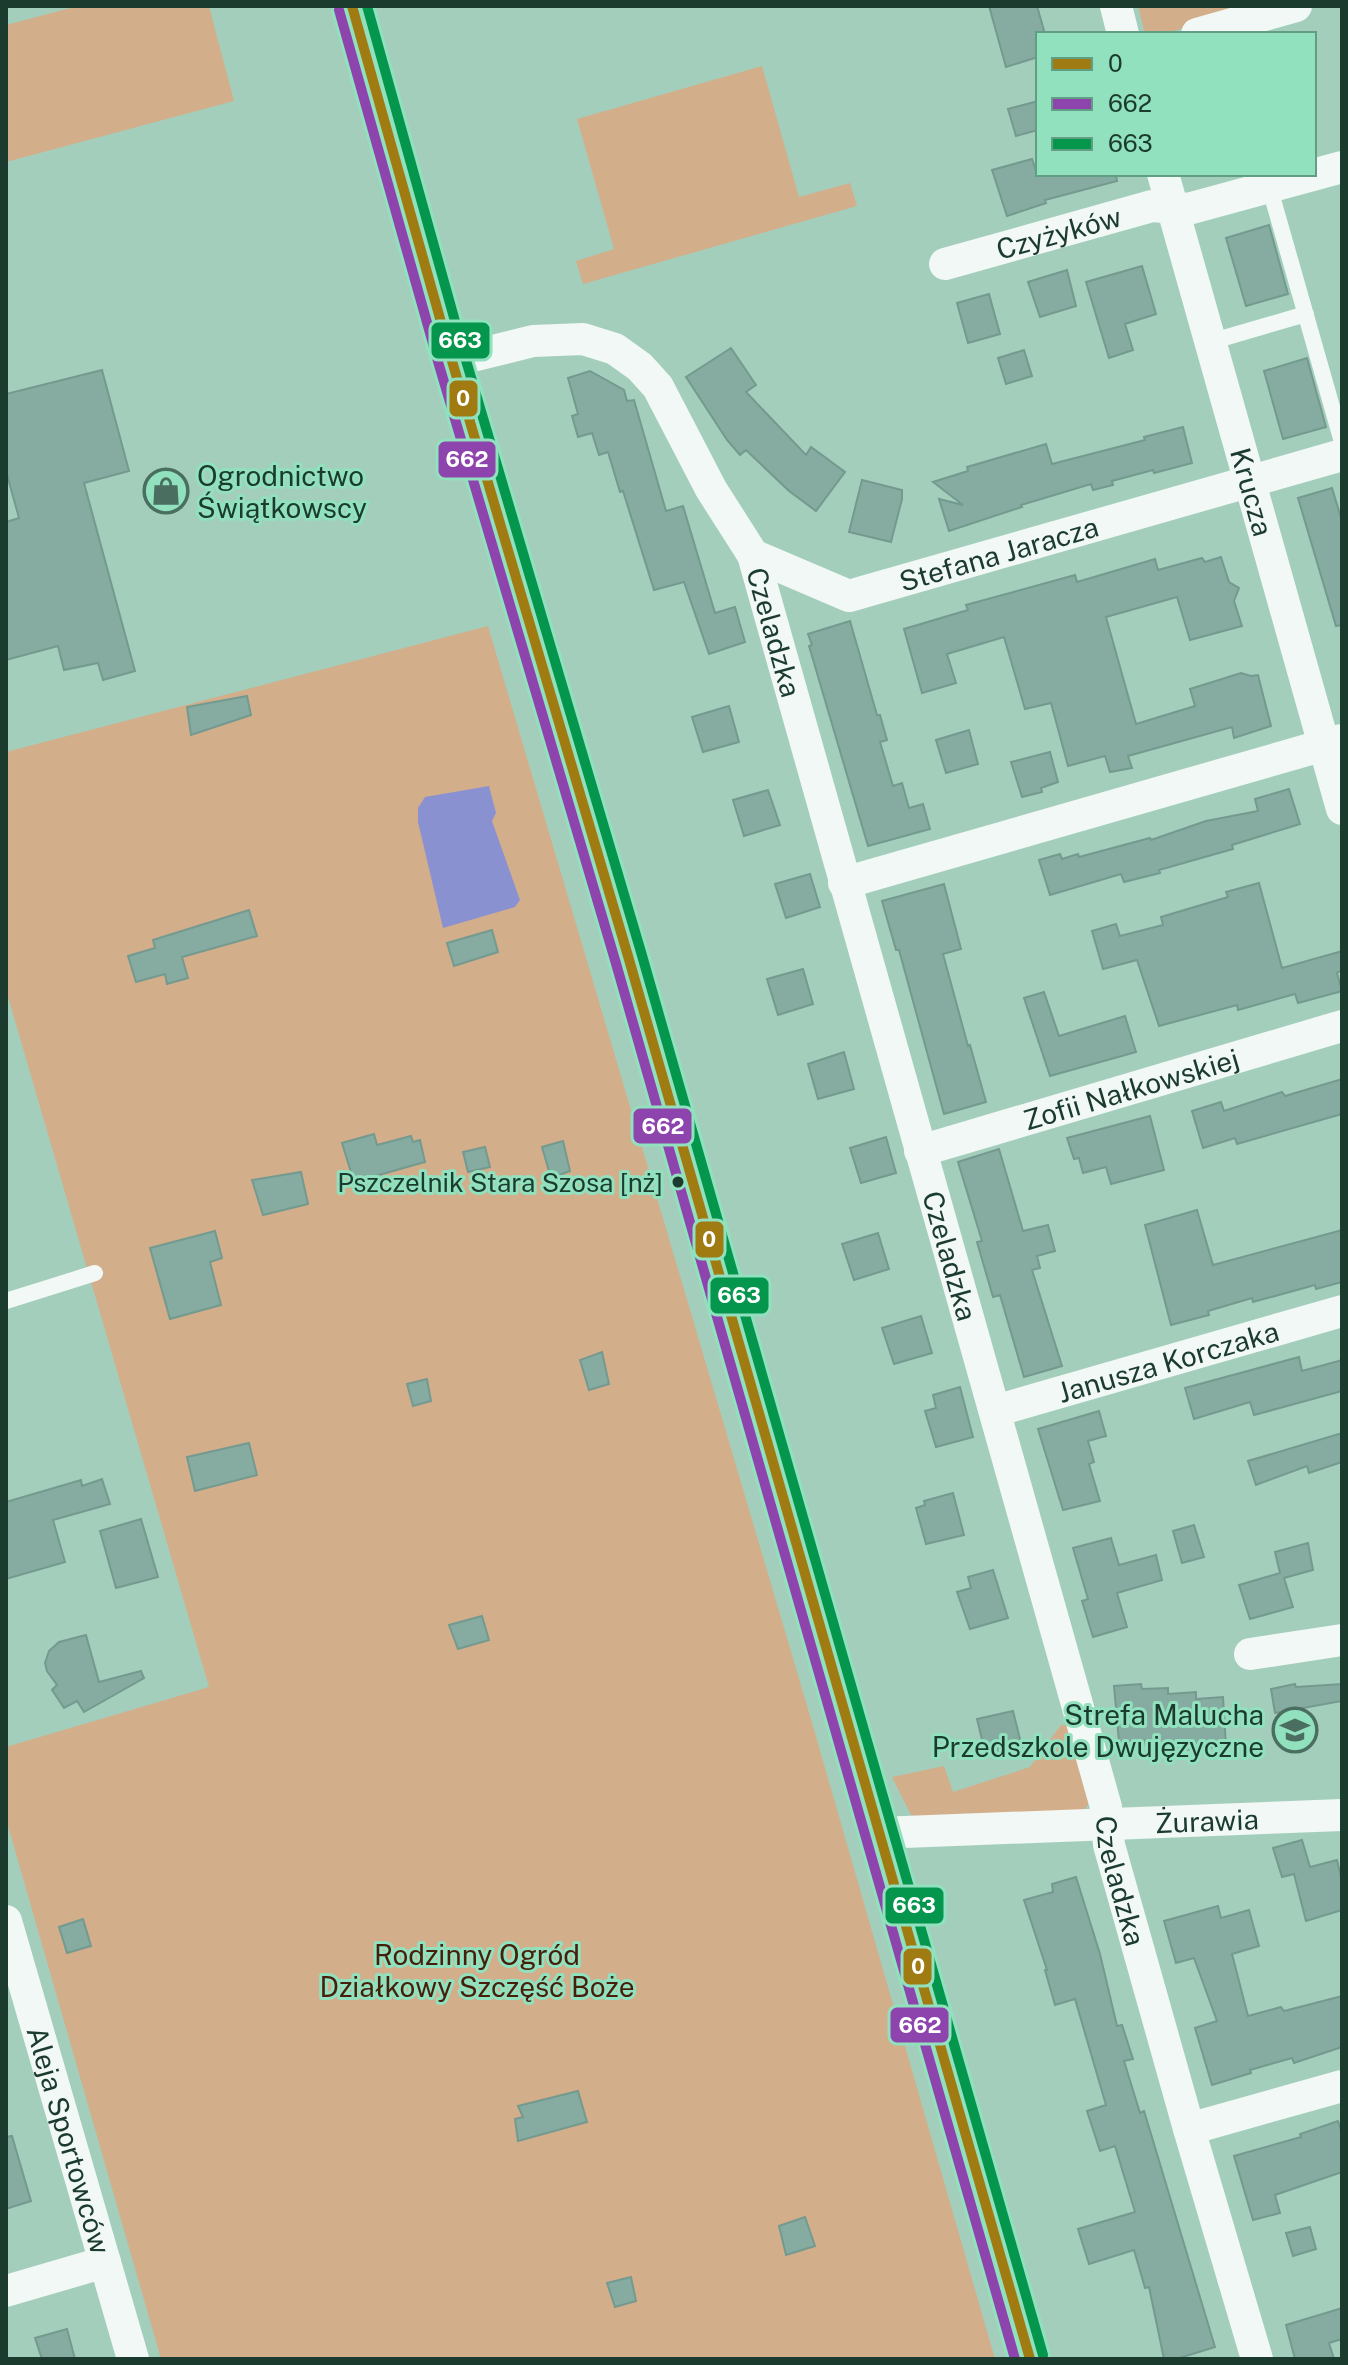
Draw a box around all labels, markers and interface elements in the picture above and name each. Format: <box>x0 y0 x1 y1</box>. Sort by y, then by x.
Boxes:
legend <box>1036 32 1316 176</box>
text: 0 <box>1108 49 1123 77</box>
text: 662 <box>1108 89 1152 117</box>
text: 663 <box>1108 129 1153 157</box>
street label: Czyżyków <box>992 199 1125 265</box>
line badge: 663 <box>430 321 491 360</box>
text: 663 <box>438 327 482 353</box>
line badge: 0 <box>448 379 479 418</box>
text: 0 <box>456 385 470 411</box>
line badge: 662 <box>437 440 497 479</box>
street label: Krucza <box>1224 444 1281 540</box>
text: 662 <box>446 446 488 472</box>
place label: Ogrodnictwo Świątkowscy <box>197 459 367 524</box>
shop icon: Ogrodnictwo Świątkowscy <box>142 467 190 515</box>
street label: Stefana Jaracza <box>895 509 1102 597</box>
street label: Czeladzka <box>741 563 809 701</box>
street label: Zofii Nałkowskiej <box>1019 1041 1243 1136</box>
line badge: 662 <box>632 1107 693 1145</box>
text: 662 <box>642 1113 684 1139</box>
place label: Pszczelnik Stara Szosa [nż] <box>337 1167 663 1198</box>
marker: Pszczelnik Stara Szosa [nż] <box>670 1174 686 1190</box>
street label: Czeladzka <box>917 1187 985 1324</box>
line badge: 0 <box>694 1220 725 1259</box>
text: 0 <box>702 1226 716 1252</box>
line badge: 663 <box>709 1276 770 1315</box>
text: 663 <box>717 1282 761 1308</box>
street label: Janusza Korczaka <box>1054 1314 1282 1409</box>
place label: Strefa Malucha Przedszkole Dwujęzyczne <box>932 1698 1264 1763</box>
school or university icon: Strefa Malucha Przedszkole Dwujęzyczne <box>1271 1706 1319 1754</box>
street label: Żurawia <box>1154 1802 1259 1839</box>
street label: Czeladzka <box>1090 1814 1153 1949</box>
line badge: 663 <box>884 1886 945 1925</box>
text: 663 <box>892 1892 936 1918</box>
park label: Rodzinny Ogród Działkowy Szczęść Boże <box>319 1938 635 2003</box>
line badge: 0 <box>902 1947 933 1986</box>
text: 0 <box>911 1953 925 1979</box>
line badge: 662 <box>889 2006 950 2044</box>
text: 662 <box>899 2012 941 2038</box>
street label: Aleja Sportowców <box>21 2022 118 2258</box>

